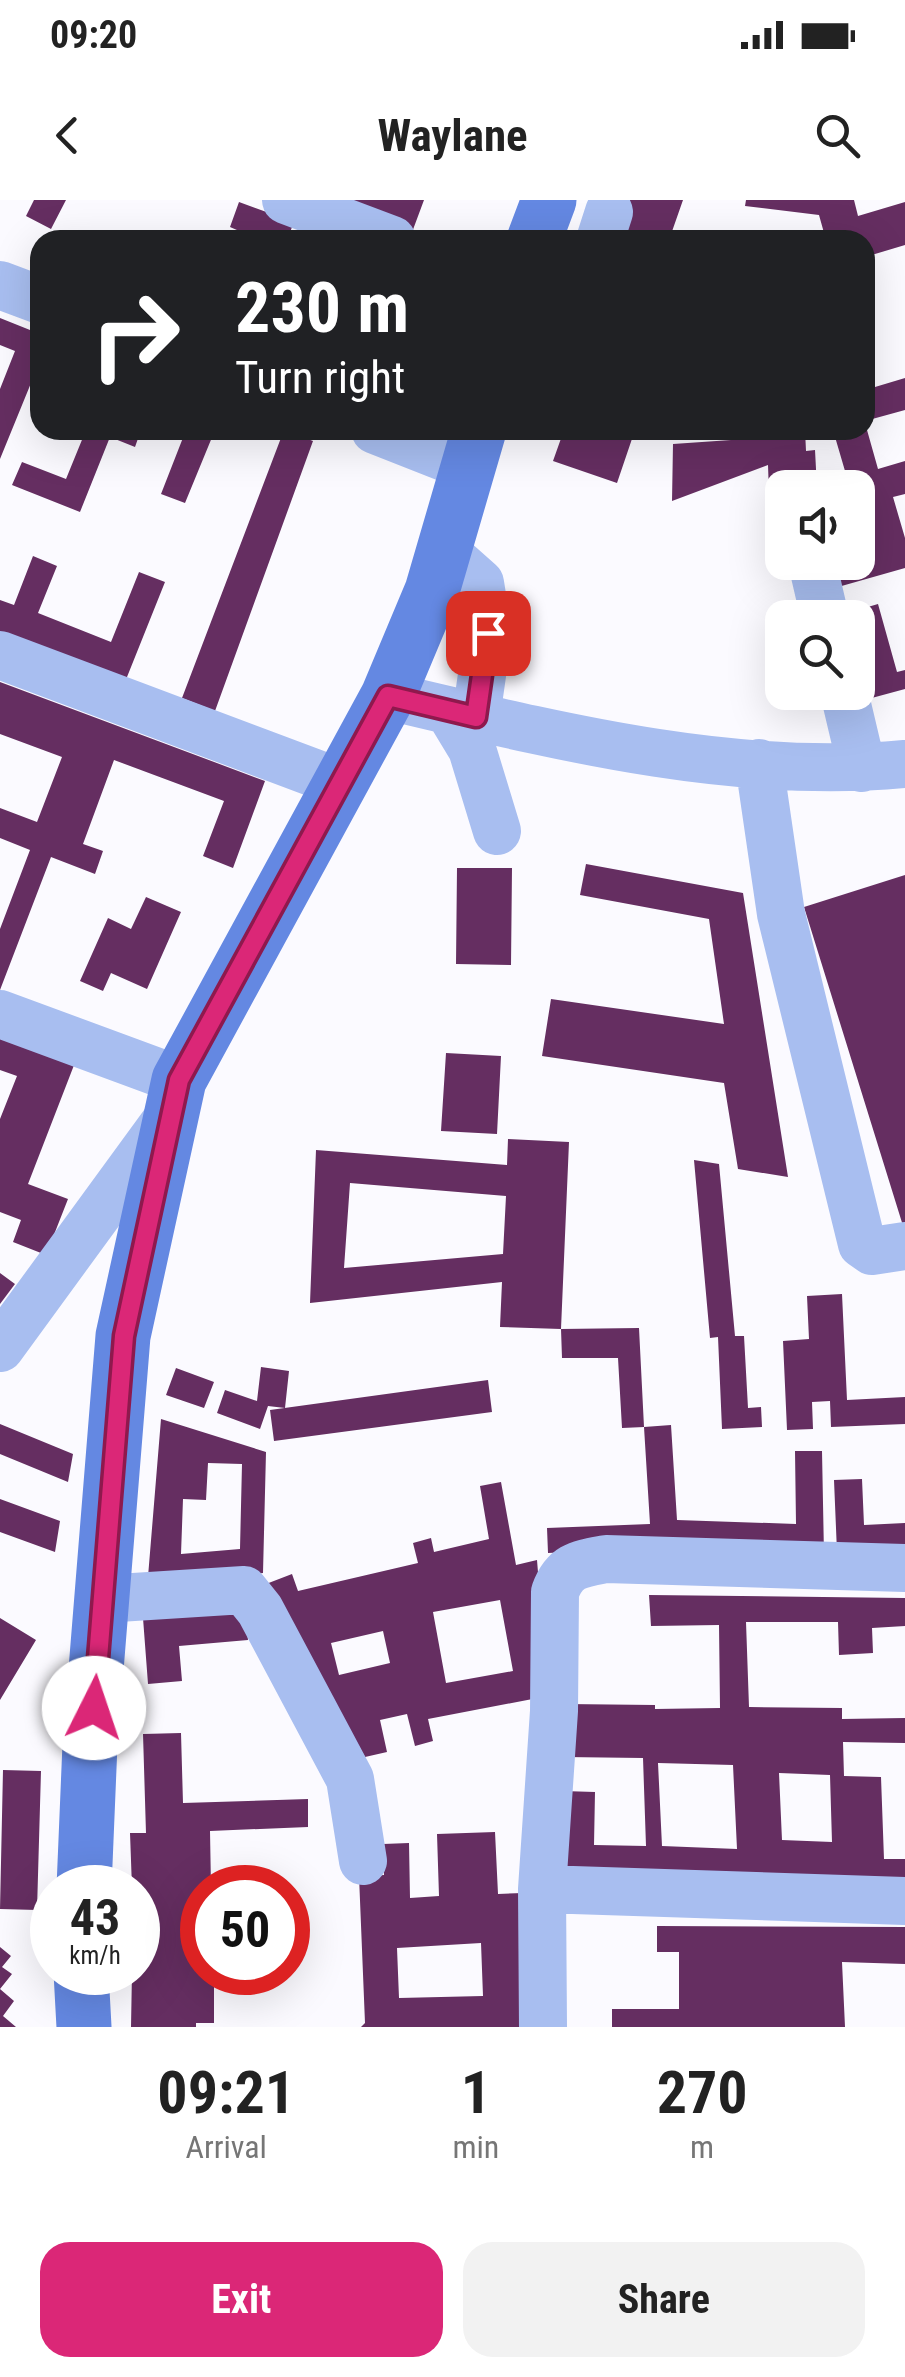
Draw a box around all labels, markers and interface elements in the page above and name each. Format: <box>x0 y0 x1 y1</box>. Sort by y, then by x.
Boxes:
text: 09:20 <box>50 13 137 57</box>
icon: back <box>40 108 95 163</box>
icon: search <box>810 108 865 163</box>
text: Waylane <box>377 109 528 162</box>
text: 230 m <box>235 267 409 349</box>
icon: right <box>70 270 200 400</box>
text: Turn right <box>235 351 405 404</box>
map controls <box>765 470 875 710</box>
button: sound <box>765 470 875 580</box>
pin <box>446 591 531 676</box>
button: search <box>765 600 875 710</box>
icon: arrive <box>461 606 516 661</box>
position arrow <box>42 1656 146 1760</box>
speed limit sign: 50 <box>180 1865 310 1995</box>
text: 43 <box>70 1889 120 1947</box>
text: km/h <box>69 1941 121 1970</box>
text: 09:21 <box>157 2057 295 2128</box>
text: 1 <box>461 2057 491 2128</box>
text: 270 <box>657 2057 748 2128</box>
text: Arrival <box>185 2128 267 2166</box>
text: min <box>452 2128 499 2166</box>
text: m <box>690 2128 714 2166</box>
button: Exit <box>40 2242 443 2357</box>
button: Share <box>463 2242 865 2357</box>

